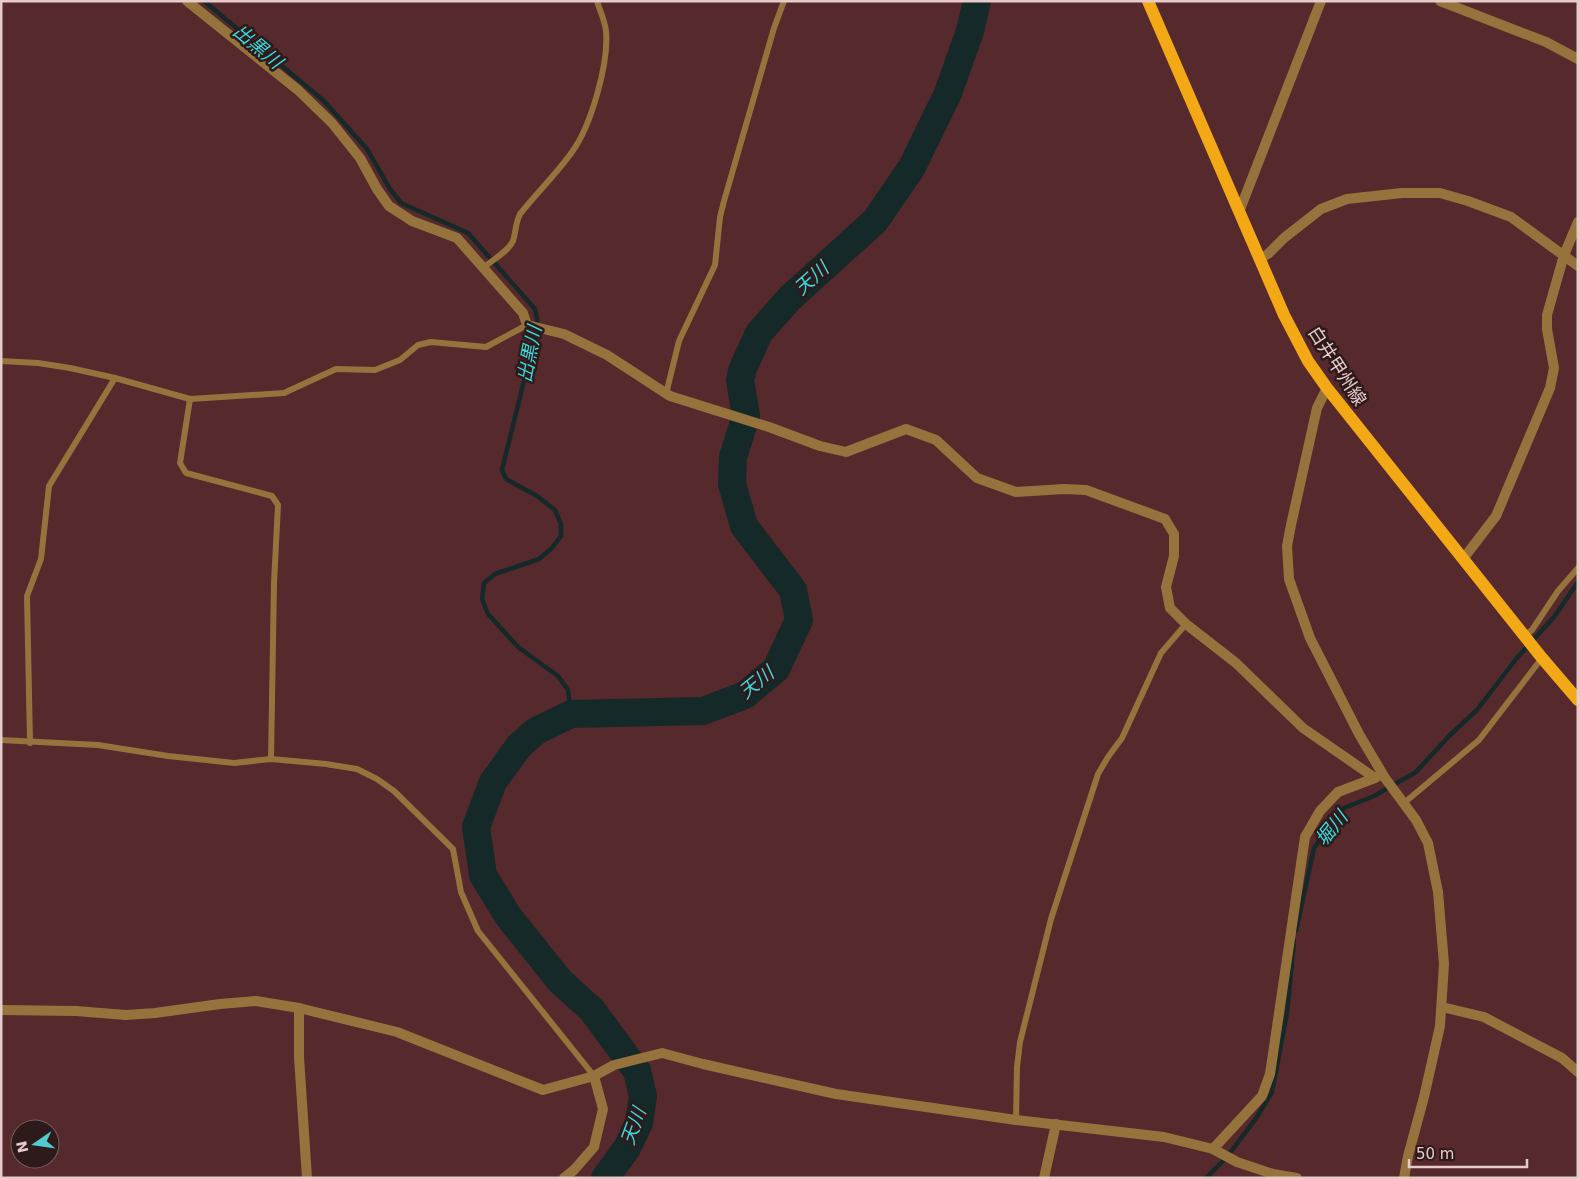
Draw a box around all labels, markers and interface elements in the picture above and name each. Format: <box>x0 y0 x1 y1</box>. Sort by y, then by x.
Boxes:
water label: 出黒川 <box>229 19 288 74</box>
water label: 天川 <box>790 256 834 299</box>
water label: 出黒川 <box>513 322 546 384</box>
street label: 白井甲州線 <box>1304 322 1371 409</box>
water label: 天川 <box>734 660 779 703</box>
water label: 堀川 <box>1310 805 1353 850</box>
water label: 天川 <box>616 1103 651 1148</box>
north arrow <box>10 1119 60 1169</box>
scale bar <box>1409 1136 1526 1168</box>
text: N <box>13 1139 31 1154</box>
text: 50 m <box>1416 1145 1454 1163</box>

